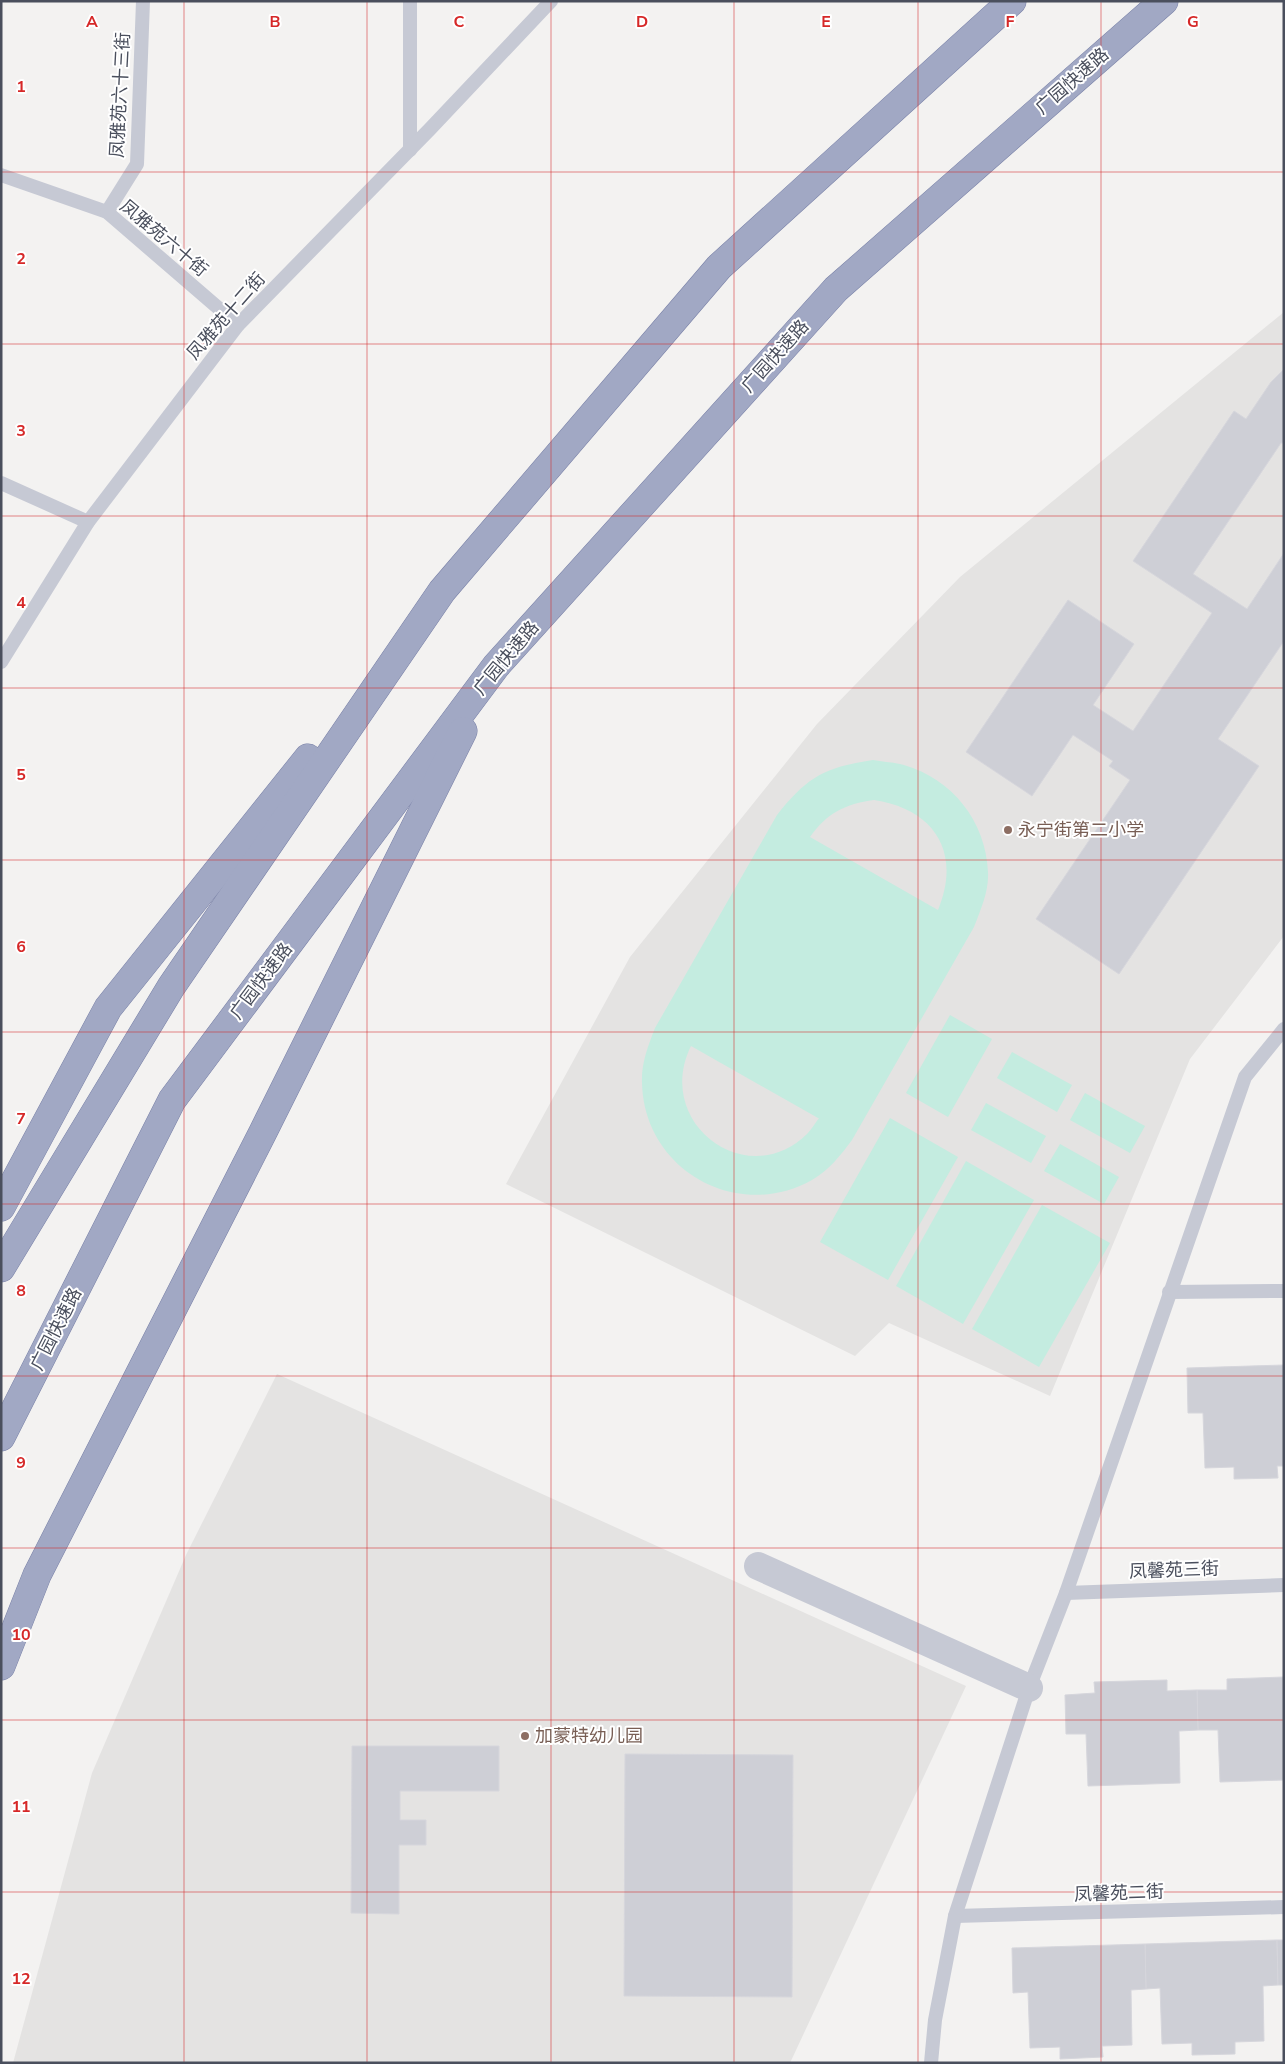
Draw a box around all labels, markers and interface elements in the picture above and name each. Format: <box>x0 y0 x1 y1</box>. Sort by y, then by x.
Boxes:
text: A <box>86 11 98 33</box>
text: B <box>269 11 281 33</box>
text: C <box>454 11 465 33</box>
text: D <box>636 11 648 33</box>
text: E <box>821 11 831 33</box>
text: F <box>1006 11 1015 33</box>
text: G <box>1187 11 1199 33</box>
street label: 凤雅苑六十三街 <box>105 31 135 159</box>
street label: 广园快速路 <box>1030 42 1114 120</box>
text: 1 <box>16 76 26 98</box>
street label: 凤雅苑六十街 <box>115 194 213 282</box>
text: 2 <box>16 248 26 270</box>
street label: 凤雅苑十二街 <box>182 267 270 365</box>
street label: 广园快速路 <box>736 315 814 397</box>
text: 3 <box>16 420 26 442</box>
text: 4 <box>16 592 26 614</box>
street label: 广园快速路 <box>468 616 544 700</box>
text: 5 <box>16 764 26 786</box>
place label: 永宁街第二小学 <box>1018 818 1144 842</box>
marker: 永宁街第二小学 <box>1002 824 1014 836</box>
text: 6 <box>16 936 26 958</box>
street label: 广园快速路 <box>224 938 298 1024</box>
text: 7 <box>16 1108 26 1130</box>
text: 8 <box>16 1280 26 1302</box>
street label: 广园快速路 <box>25 1283 87 1375</box>
text: 9 <box>16 1452 26 1474</box>
street label: 凤馨苑三街 <box>1129 1556 1219 1584</box>
text: 10 <box>11 1624 31 1646</box>
place label: 加蒙特幼儿园 <box>535 1724 643 1748</box>
marker: 加蒙特幼儿园 <box>519 1730 531 1742</box>
text: 11 <box>11 1796 31 1818</box>
street label: 凤馨苑二街 <box>1074 1879 1164 1907</box>
text: 12 <box>11 1968 31 1990</box>

